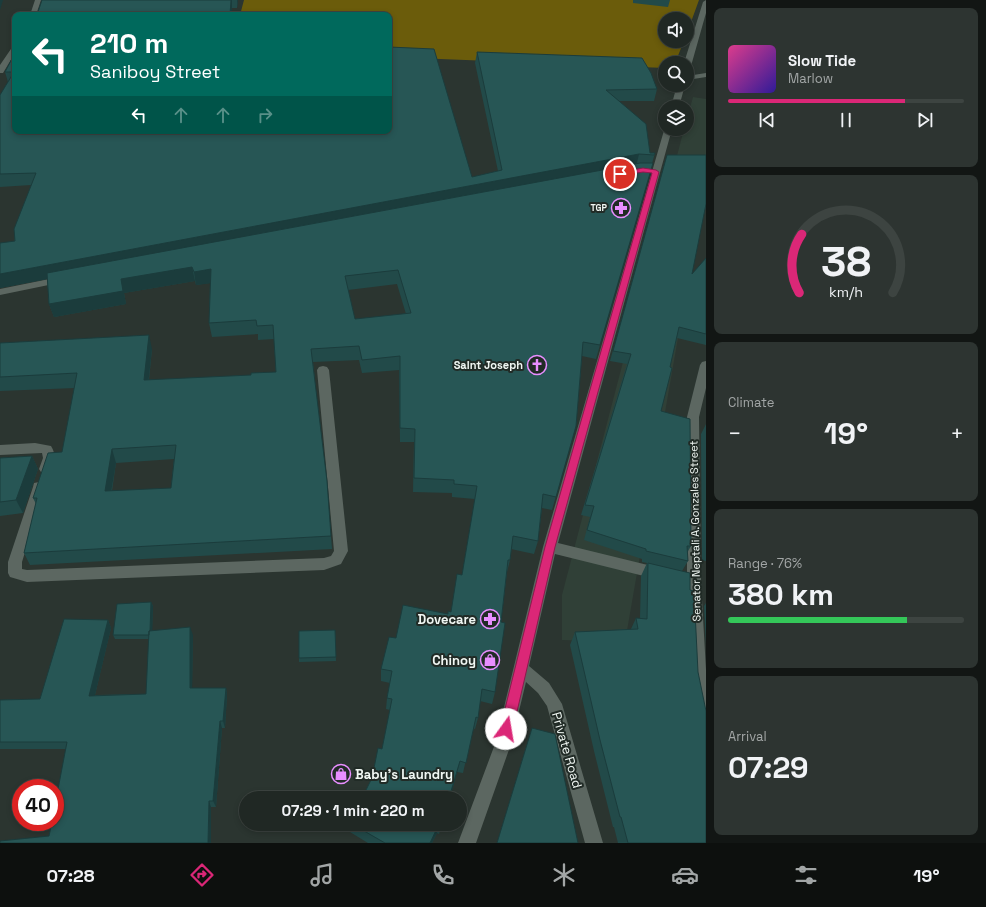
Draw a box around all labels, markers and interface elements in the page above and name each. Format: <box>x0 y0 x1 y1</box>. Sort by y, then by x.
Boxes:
map controls <box>658 12 694 136</box>
button: sound <box>658 12 694 48</box>
text: 210 m <box>90 25 168 61</box>
icon: left <box>24 28 76 80</box>
text: Slow Tide <box>788 51 856 70</box>
button: search <box>658 56 694 92</box>
text: Saniboy Street <box>90 60 220 83</box>
text: Marlow <box>788 70 833 87</box>
button: layers <box>658 100 694 136</box>
icon: left <box>128 104 150 126</box>
icon: ahead <box>170 104 192 126</box>
icon: ahead <box>212 104 234 126</box>
icon: right <box>254 104 276 126</box>
icon: previous <box>756 109 778 131</box>
icon: pause <box>835 109 857 131</box>
icon: next <box>914 109 936 131</box>
pin <box>603 157 637 191</box>
icon: arrive <box>609 163 631 185</box>
pharmacy icon: TGP <box>610 197 632 219</box>
place label: TGP <box>591 202 608 214</box>
text: 38 <box>821 234 871 287</box>
text: km/h <box>829 282 863 300</box>
church icon: Saint Joseph <box>526 354 548 376</box>
place label: Saint Joseph <box>454 358 523 372</box>
text: Climate <box>728 394 774 411</box>
text: 19° <box>824 414 868 453</box>
text: − <box>728 419 742 447</box>
text: + <box>950 419 964 447</box>
street label: Senator Neptali A. Gonzales Street <box>686 440 704 622</box>
text: Range · 76% <box>728 555 802 572</box>
text: 380 km <box>728 575 834 614</box>
pharmacy icon: Dovecare <box>479 608 501 630</box>
place label: Dovecare <box>418 611 476 628</box>
shop icon: Chinoy <box>479 649 501 671</box>
place label: Chinoy <box>432 652 476 669</box>
position arrow <box>485 708 527 750</box>
street label: Private Road <box>548 710 586 790</box>
text: Arrival <box>728 728 767 745</box>
text: 07:29 <box>728 748 809 787</box>
shop icon: Baby's Laundry <box>330 763 352 785</box>
place label: Baby's Laundry <box>355 766 453 783</box>
speed limit sign: 40 <box>12 779 64 831</box>
text: 07:29 · 1 min · 220 m <box>282 801 424 820</box>
icon: directions <box>188 861 216 889</box>
icon: music <box>308 861 336 889</box>
icon: phone <box>429 861 457 889</box>
icon: climate <box>550 861 578 889</box>
icon: car <box>671 861 699 889</box>
icon: filters <box>792 861 820 889</box>
text: 07:28 <box>46 864 95 887</box>
text: 19° <box>913 864 940 887</box>

